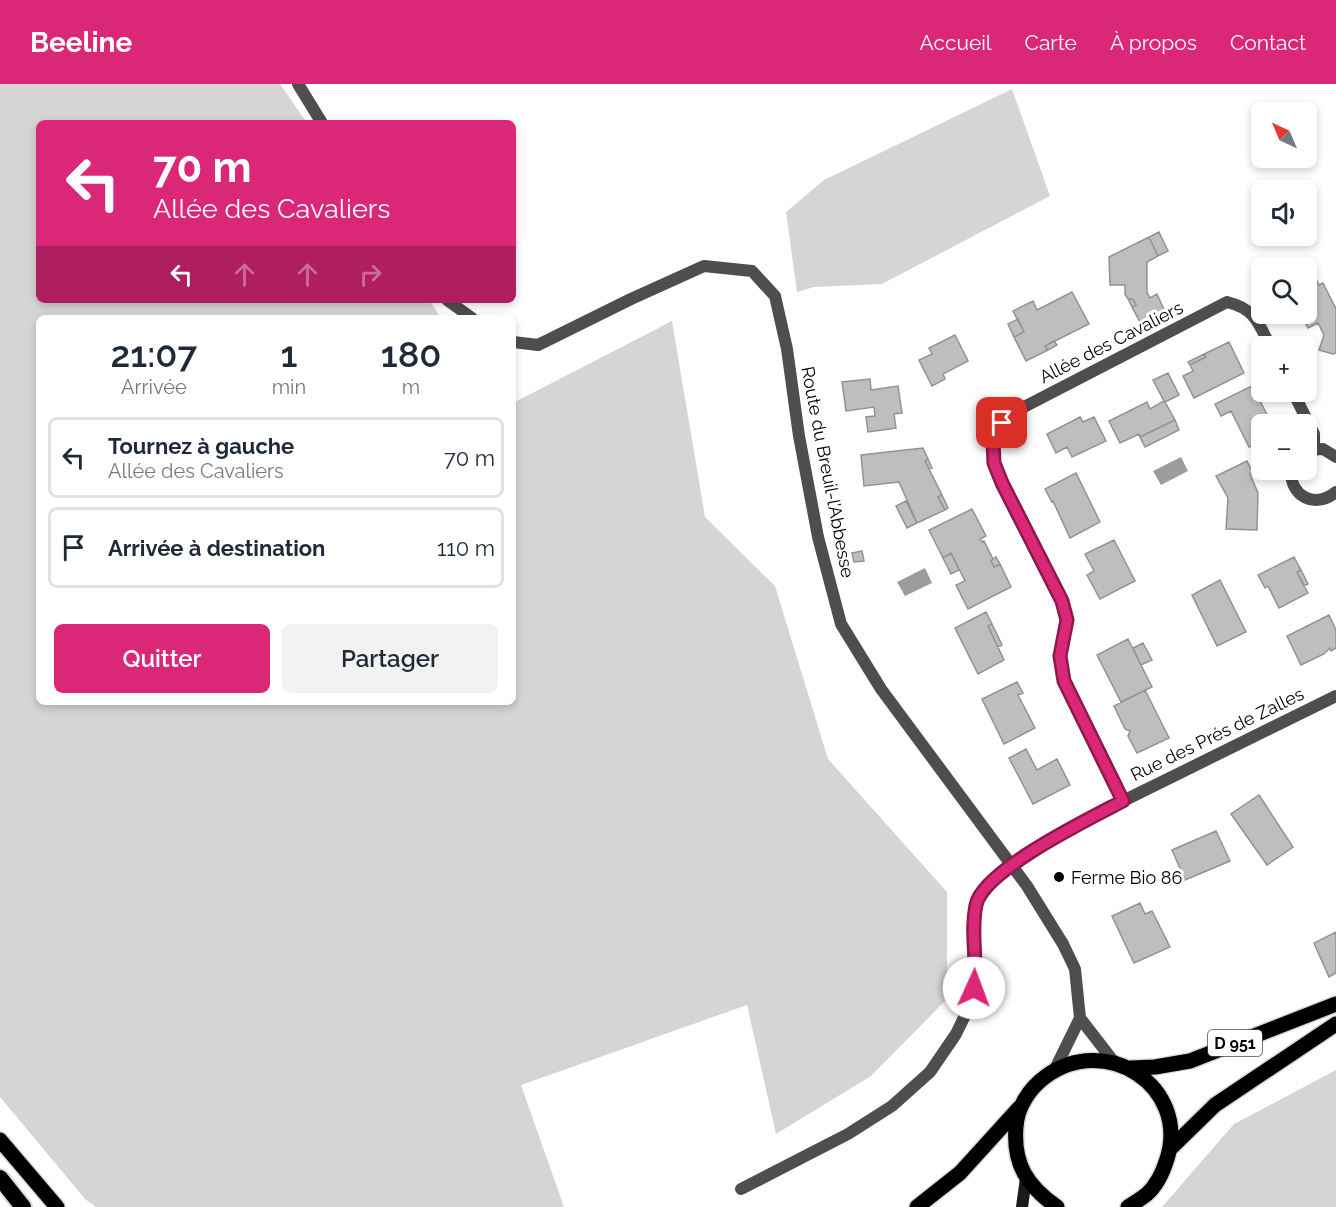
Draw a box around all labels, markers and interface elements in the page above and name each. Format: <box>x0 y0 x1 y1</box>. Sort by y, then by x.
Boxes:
text: Beeline <box>30 26 132 59</box>
text: Accueil <box>920 30 992 55</box>
text: Carte <box>1025 30 1077 55</box>
text: À propos <box>1110 30 1197 55</box>
text: Contact <box>1230 30 1306 55</box>
north arrow <box>1251 102 1317 168</box>
map controls <box>1251 102 1317 480</box>
text: 70 m <box>153 143 252 192</box>
icon: left <box>54 144 132 222</box>
button: sound <box>1251 180 1317 246</box>
text: Allée des Cavaliers <box>153 193 390 224</box>
icon: left <box>165 258 198 291</box>
icon: ahead <box>228 258 261 291</box>
icon: ahead <box>291 258 324 291</box>
icon: right <box>354 258 387 291</box>
button: search <box>1251 258 1317 324</box>
street label: Allée des Cavaliers <box>1036 297 1186 387</box>
text: 21:07 <box>111 333 197 375</box>
text: 1 <box>280 333 297 375</box>
text: 180 <box>381 333 441 375</box>
button: + <box>1251 336 1317 402</box>
street label: Route du Breuil-l’Abbesse <box>797 365 859 580</box>
text: Arrivée <box>121 375 187 399</box>
text: min <box>272 375 306 399</box>
text: m <box>402 375 420 399</box>
pin <box>976 397 1027 448</box>
icon: arrive <box>985 406 1018 439</box>
button: − <box>1251 414 1317 480</box>
text: Tournez à gauche <box>108 433 294 459</box>
icon: left <box>57 441 90 474</box>
text: 70 m <box>444 445 495 471</box>
text: Allée des Cavaliers <box>108 459 284 483</box>
icon: arrive <box>57 531 90 564</box>
text: Arrivée à destination <box>108 535 325 561</box>
text: 110 m <box>437 535 495 561</box>
button: Quitter <box>54 624 270 693</box>
button: Partager <box>282 624 498 693</box>
street label: Rue des Prés de Zalles <box>1127 683 1307 785</box>
place label: Ferme Bio 86 <box>1071 867 1182 888</box>
marker: Ferme Bio 86 <box>1052 870 1066 884</box>
position arrow <box>942 956 1006 1020</box>
road number: D 951 <box>1208 1030 1262 1056</box>

